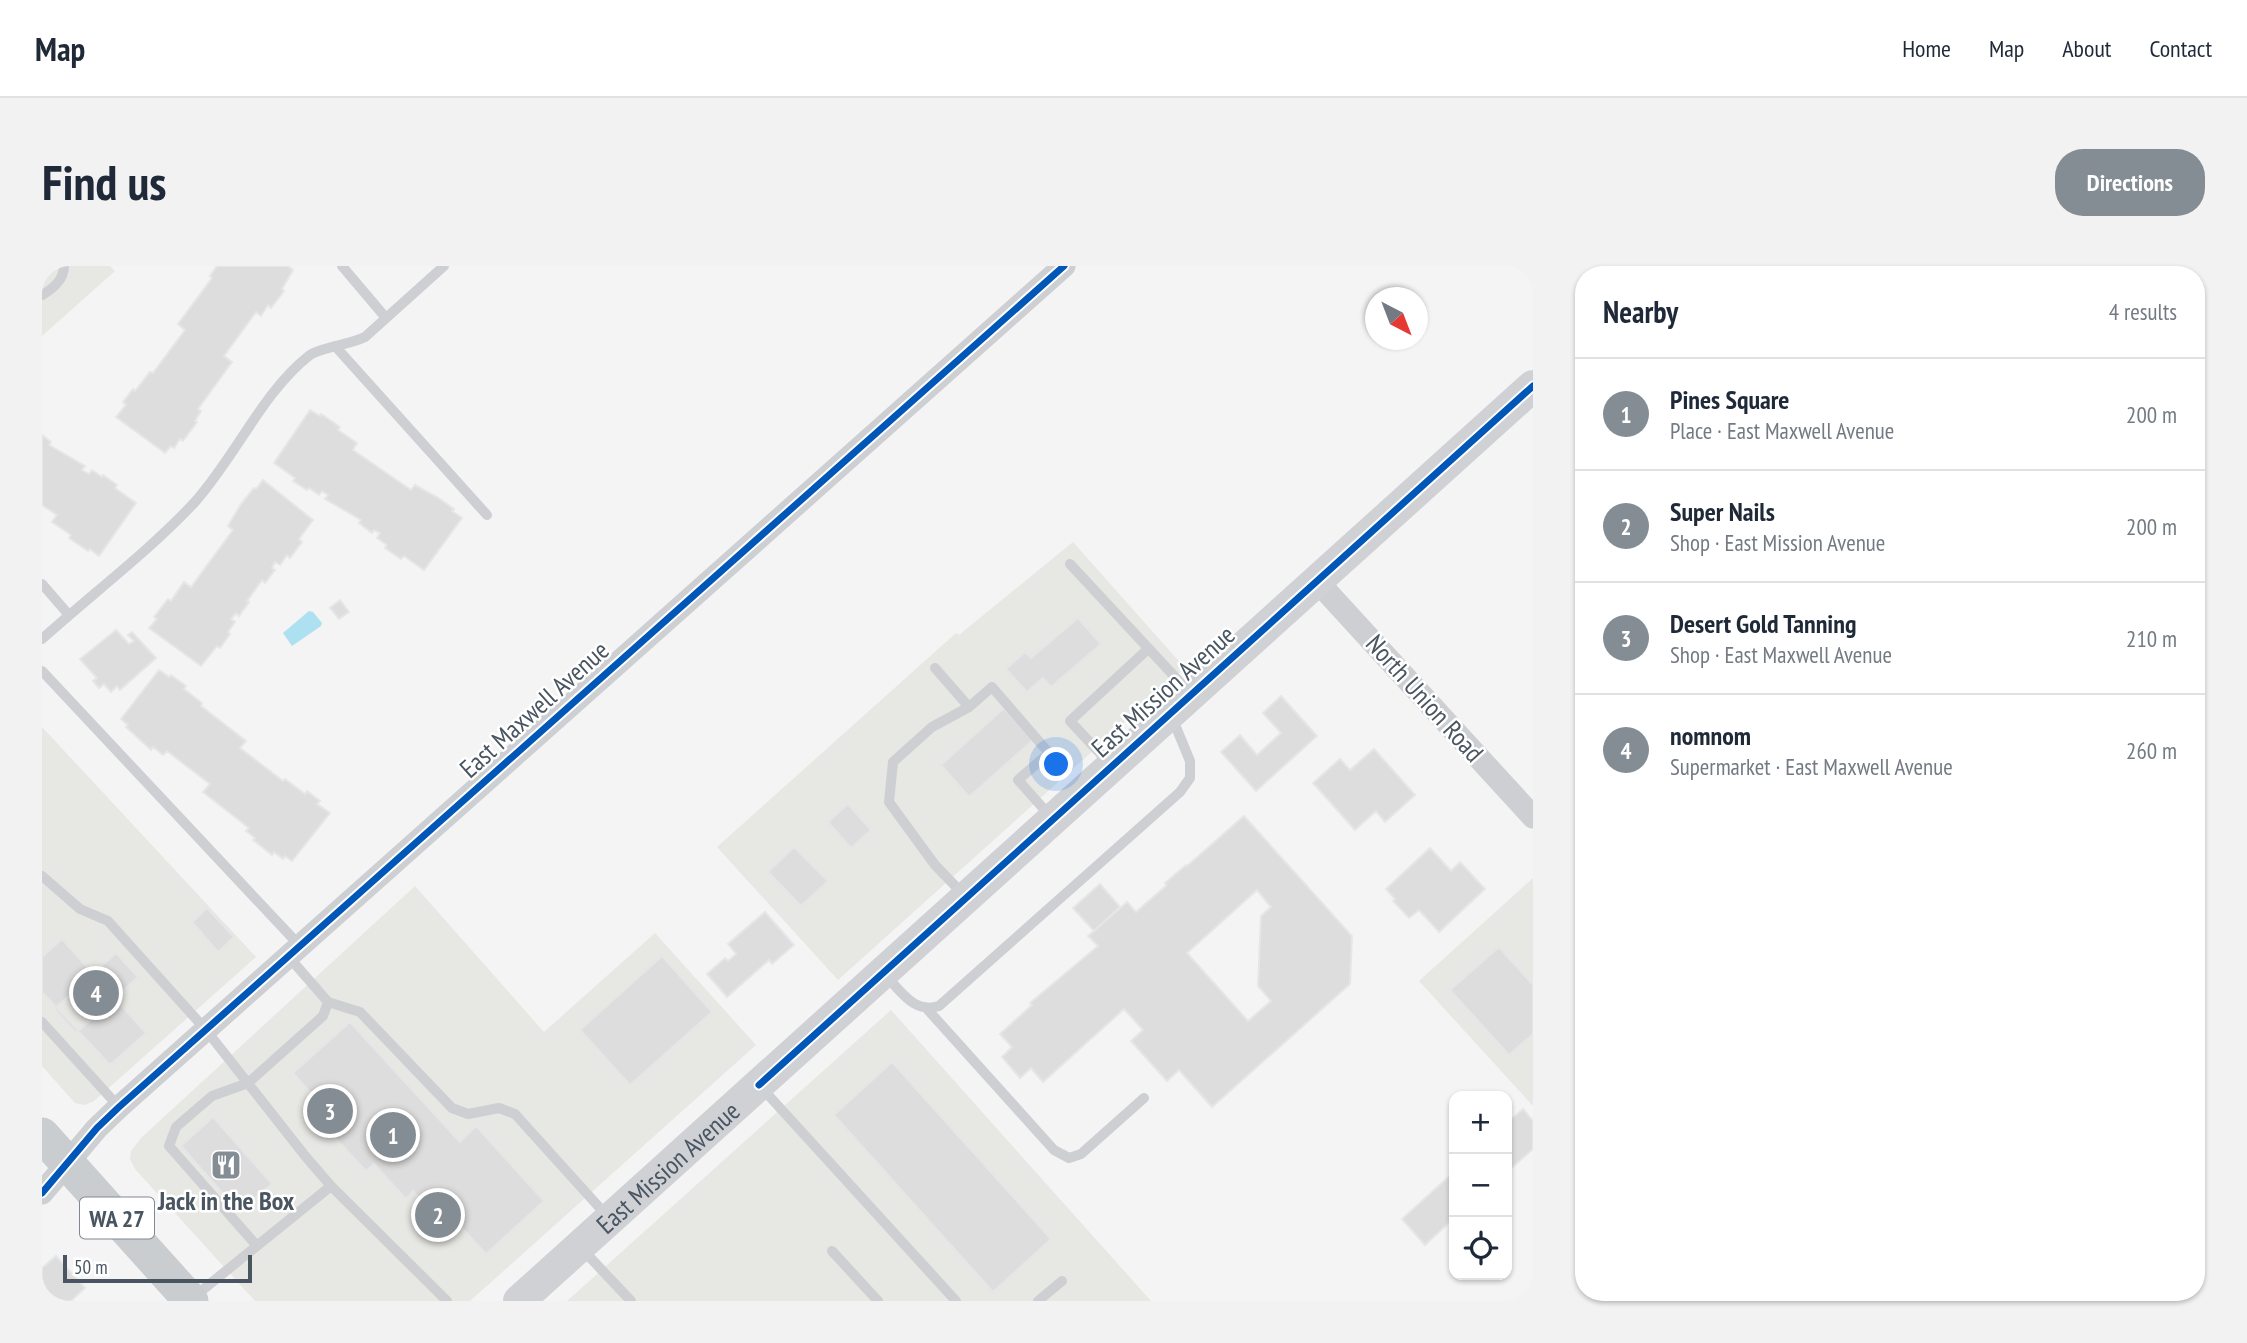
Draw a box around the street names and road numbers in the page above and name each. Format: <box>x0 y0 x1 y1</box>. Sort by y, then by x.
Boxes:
street label: East Mission Avenue <box>1084 618 1242 764</box>
street label: North Union Road <box>1359 627 1491 769</box>
street label: East Maxwell Avenue <box>453 633 615 785</box>
street label: East Mission Avenue <box>589 1094 746 1240</box>
road number: WA 27 <box>80 1198 154 1238</box>

